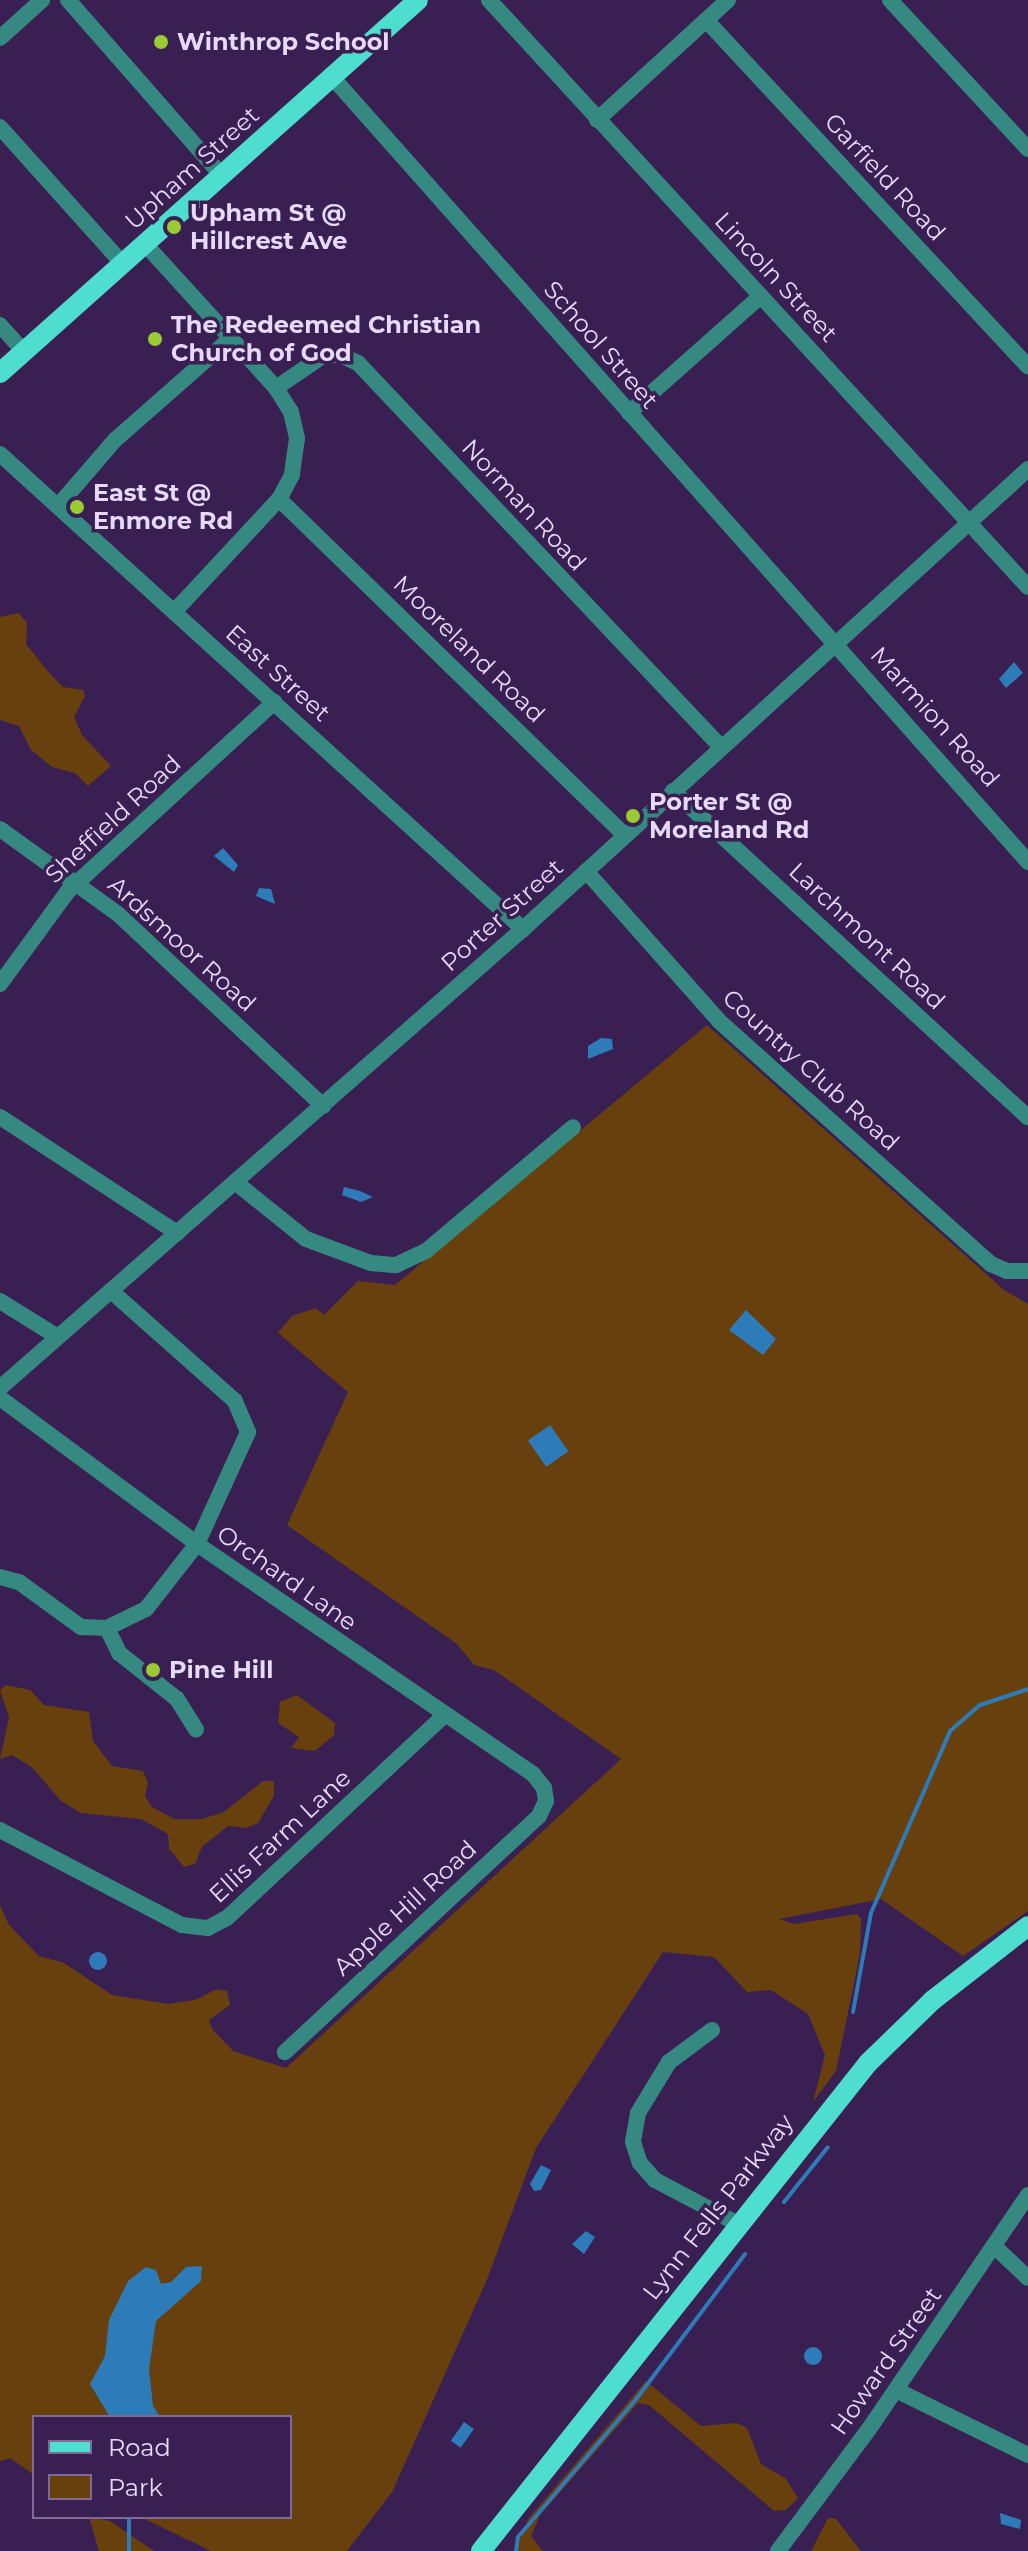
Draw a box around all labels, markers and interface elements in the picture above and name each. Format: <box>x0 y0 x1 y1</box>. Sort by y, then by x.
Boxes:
place label: Winthrop School <box>177 28 390 56</box>
marker: Winthrop School <box>152 33 170 51</box>
street label: Upham Street <box>119 100 265 236</box>
street label: Garfield Road <box>819 107 951 247</box>
place label: Upham St @ Hillcrest Ave <box>190 199 347 255</box>
street label: Lincoln Street <box>709 206 843 348</box>
marker: Upham St @ Hillcrest Ave <box>165 218 183 236</box>
street label: School Street <box>538 275 664 415</box>
place label: The Redeemed Christian Church of God <box>171 311 481 367</box>
marker: The Redeemed Christian Church of God <box>146 330 164 348</box>
street label: Norman Road <box>456 433 592 577</box>
place label: East St @ Enmore Rd <box>93 479 233 535</box>
marker: East St @ Enmore Rd <box>68 498 86 516</box>
street label: Mooreland Road <box>387 570 551 728</box>
street label: East Street <box>220 619 336 727</box>
street label: Marmion Road <box>864 641 1006 793</box>
street label: Sheffield Road <box>39 749 187 889</box>
place label: Porter St @ Moreland Rd <box>649 788 809 844</box>
marker: Porter St @ Moreland Rd <box>624 807 642 825</box>
street label: Porter Street <box>435 853 569 977</box>
street label: Larchmont Road <box>783 856 951 1016</box>
street label: Ardsmoor Road <box>102 870 262 1018</box>
street label: Country Club Road <box>717 983 905 1157</box>
street label: Orchard Lane <box>212 1519 362 1637</box>
place label: Pine Hill <box>169 1656 273 1684</box>
marker: Pine Hill <box>144 1661 162 1679</box>
street label: Ellis Farm Lane <box>203 1763 357 1909</box>
street label: Apple Hill Road <box>328 1834 482 1982</box>
street label: Lynn Fells Parkway <box>637 2108 799 2306</box>
street label: Howard Street <box>824 2282 948 2440</box>
legend <box>32 2415 292 2519</box>
text: Road <box>108 2433 171 2462</box>
text: Park <box>108 2473 163 2502</box>

